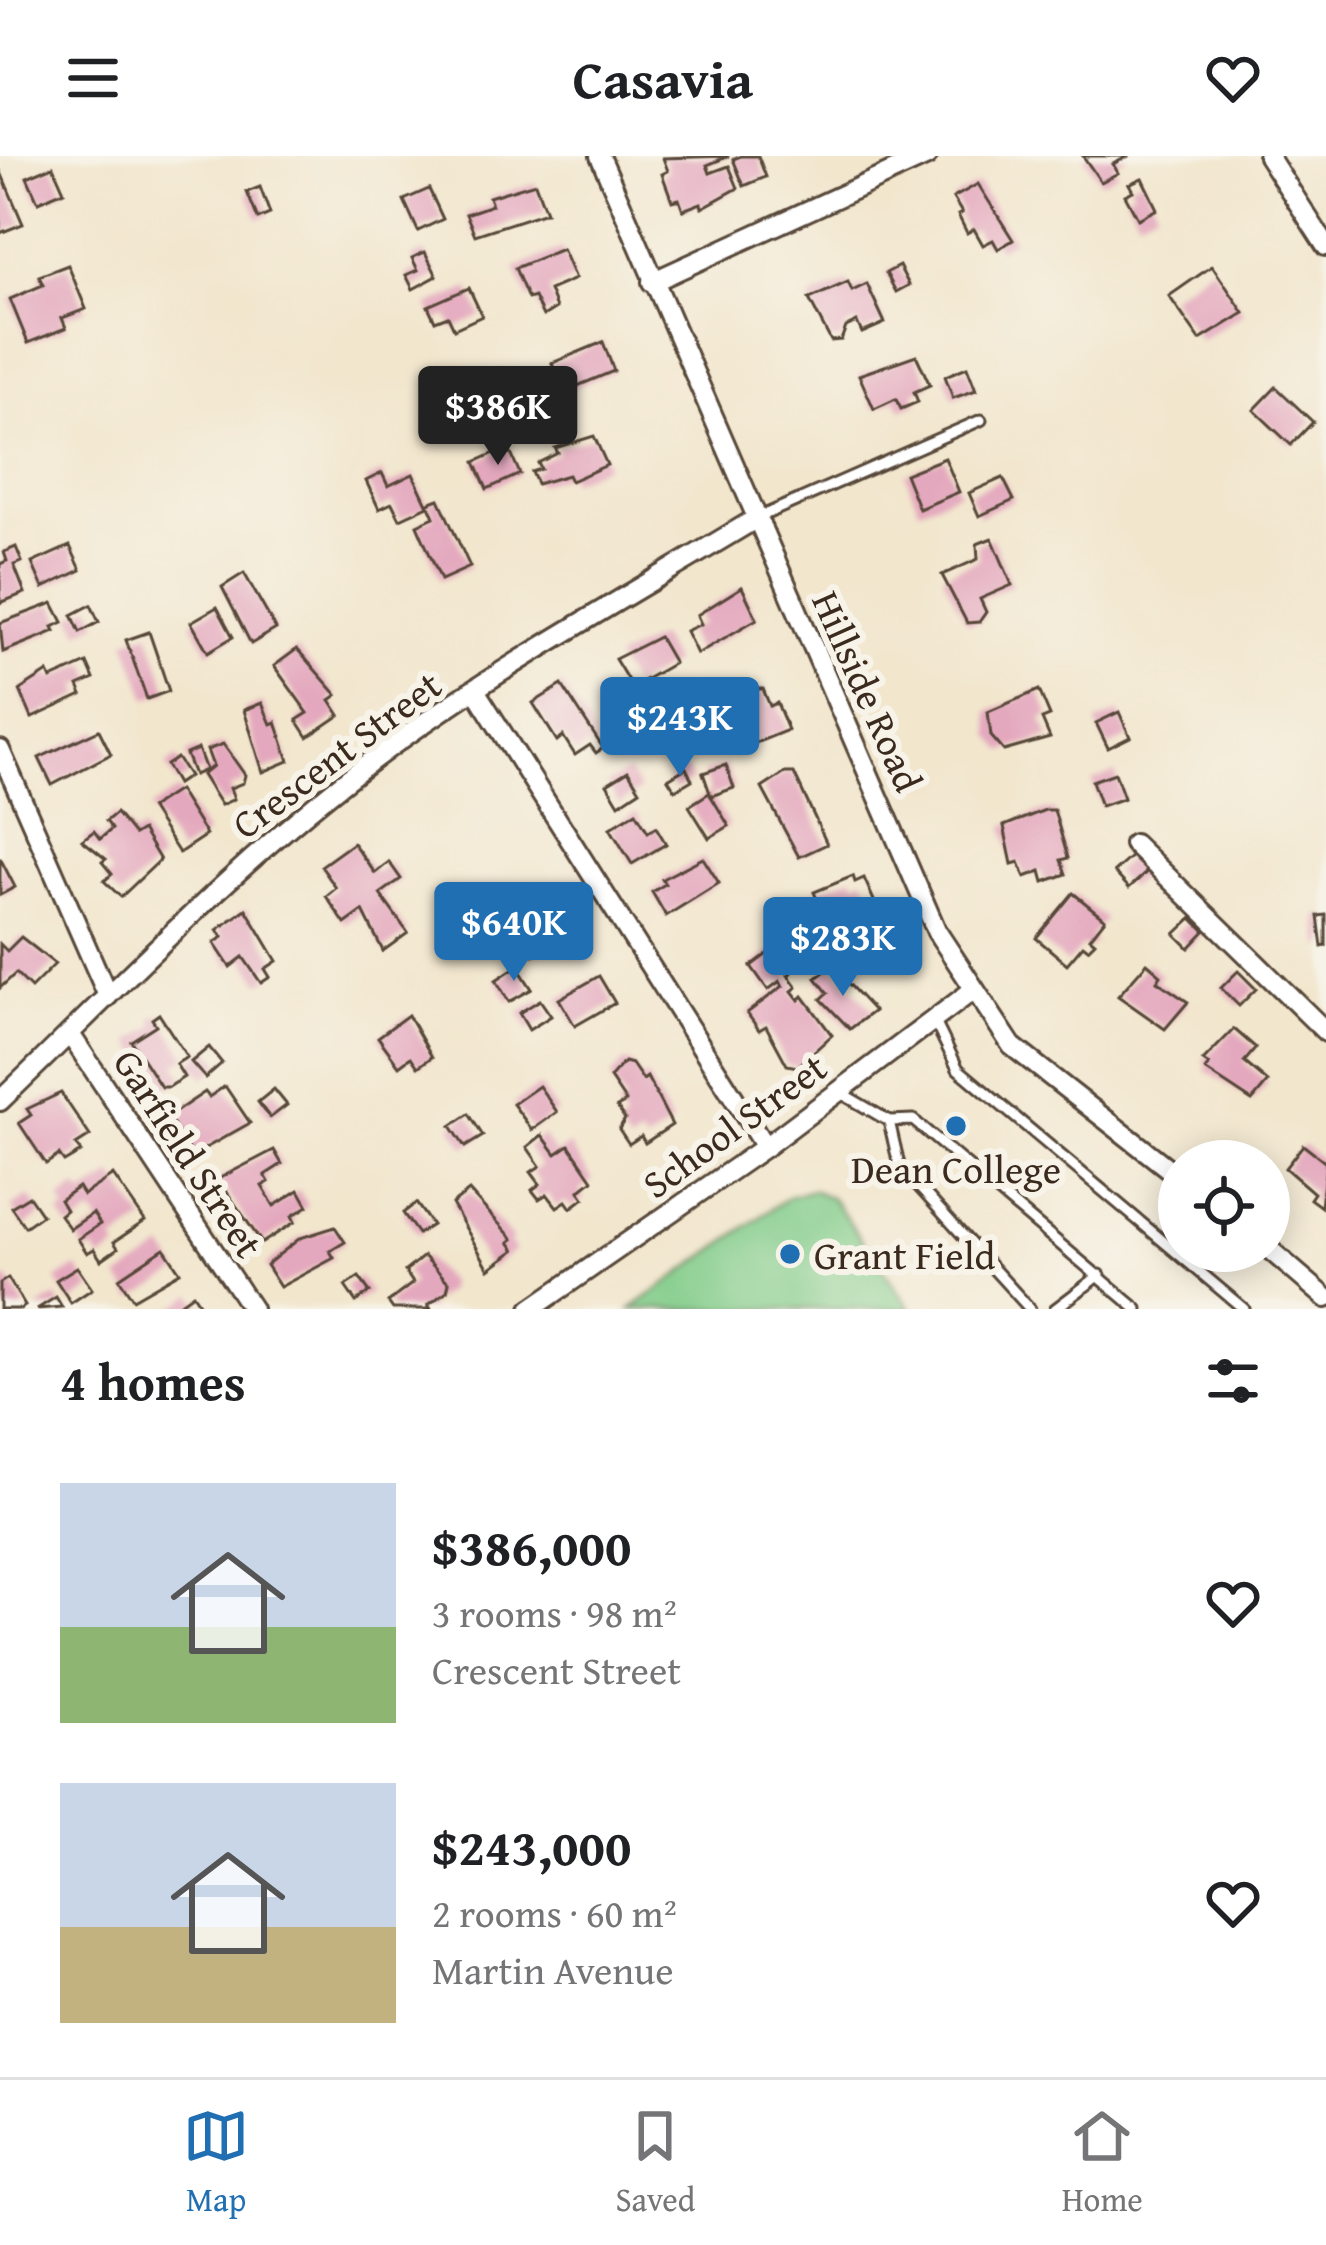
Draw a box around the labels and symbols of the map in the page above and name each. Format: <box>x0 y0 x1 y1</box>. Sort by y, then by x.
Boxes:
pin: $386K <box>414 366 582 468</box>
street label: Hillside Road <box>798 581 938 801</box>
street label: Crescent Street <box>219 656 453 852</box>
pin: $243K <box>596 677 764 779</box>
pin: $640K <box>430 882 598 984</box>
pin: $283K <box>759 897 927 999</box>
street label: Garfield Street <box>100 1038 278 1269</box>
street label: School Street <box>630 1038 838 1211</box>
marker: Dean College <box>943 1113 969 1139</box>
place label: Dean College <box>851 1140 1061 1197</box>
place label: Grant Field <box>814 1226 996 1283</box>
marker: Grant Field <box>777 1241 803 1267</box>

